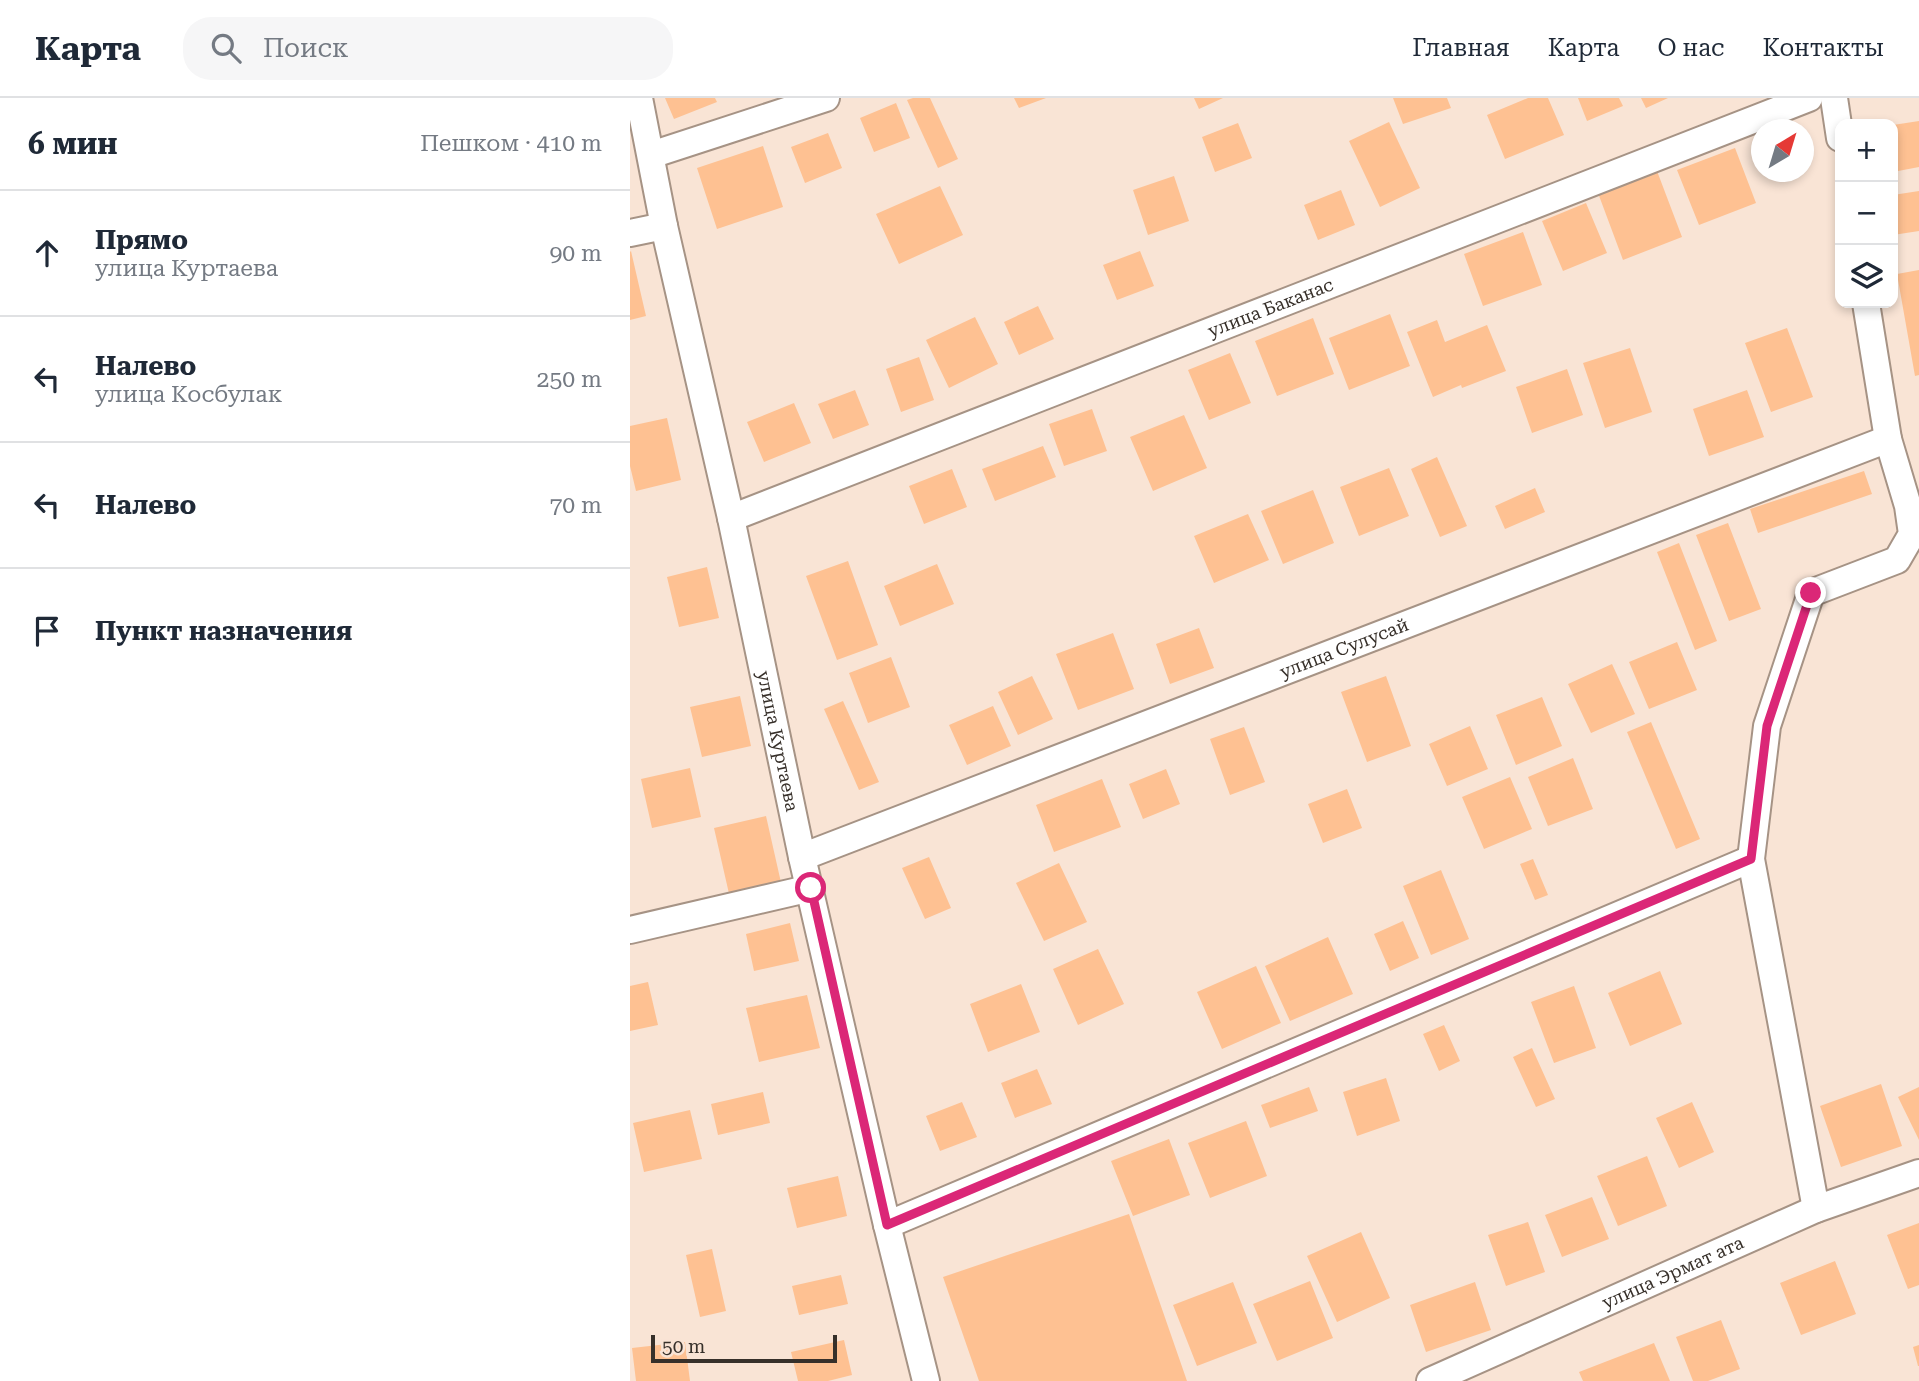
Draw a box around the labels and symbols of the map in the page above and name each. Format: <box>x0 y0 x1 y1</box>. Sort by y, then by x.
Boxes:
north arrow <box>1751 119 1814 182</box>
street label: улица Баканас <box>1205 273 1336 341</box>
route end <box>1795 577 1826 608</box>
street label: улица Сулусай <box>1277 614 1411 682</box>
street label: улица Куртаева <box>753 669 803 814</box>
route start <box>795 872 826 903</box>
street label: улица Эрмат ата <box>1599 1231 1747 1313</box>
scale bar <box>651 1332 836 1364</box>

